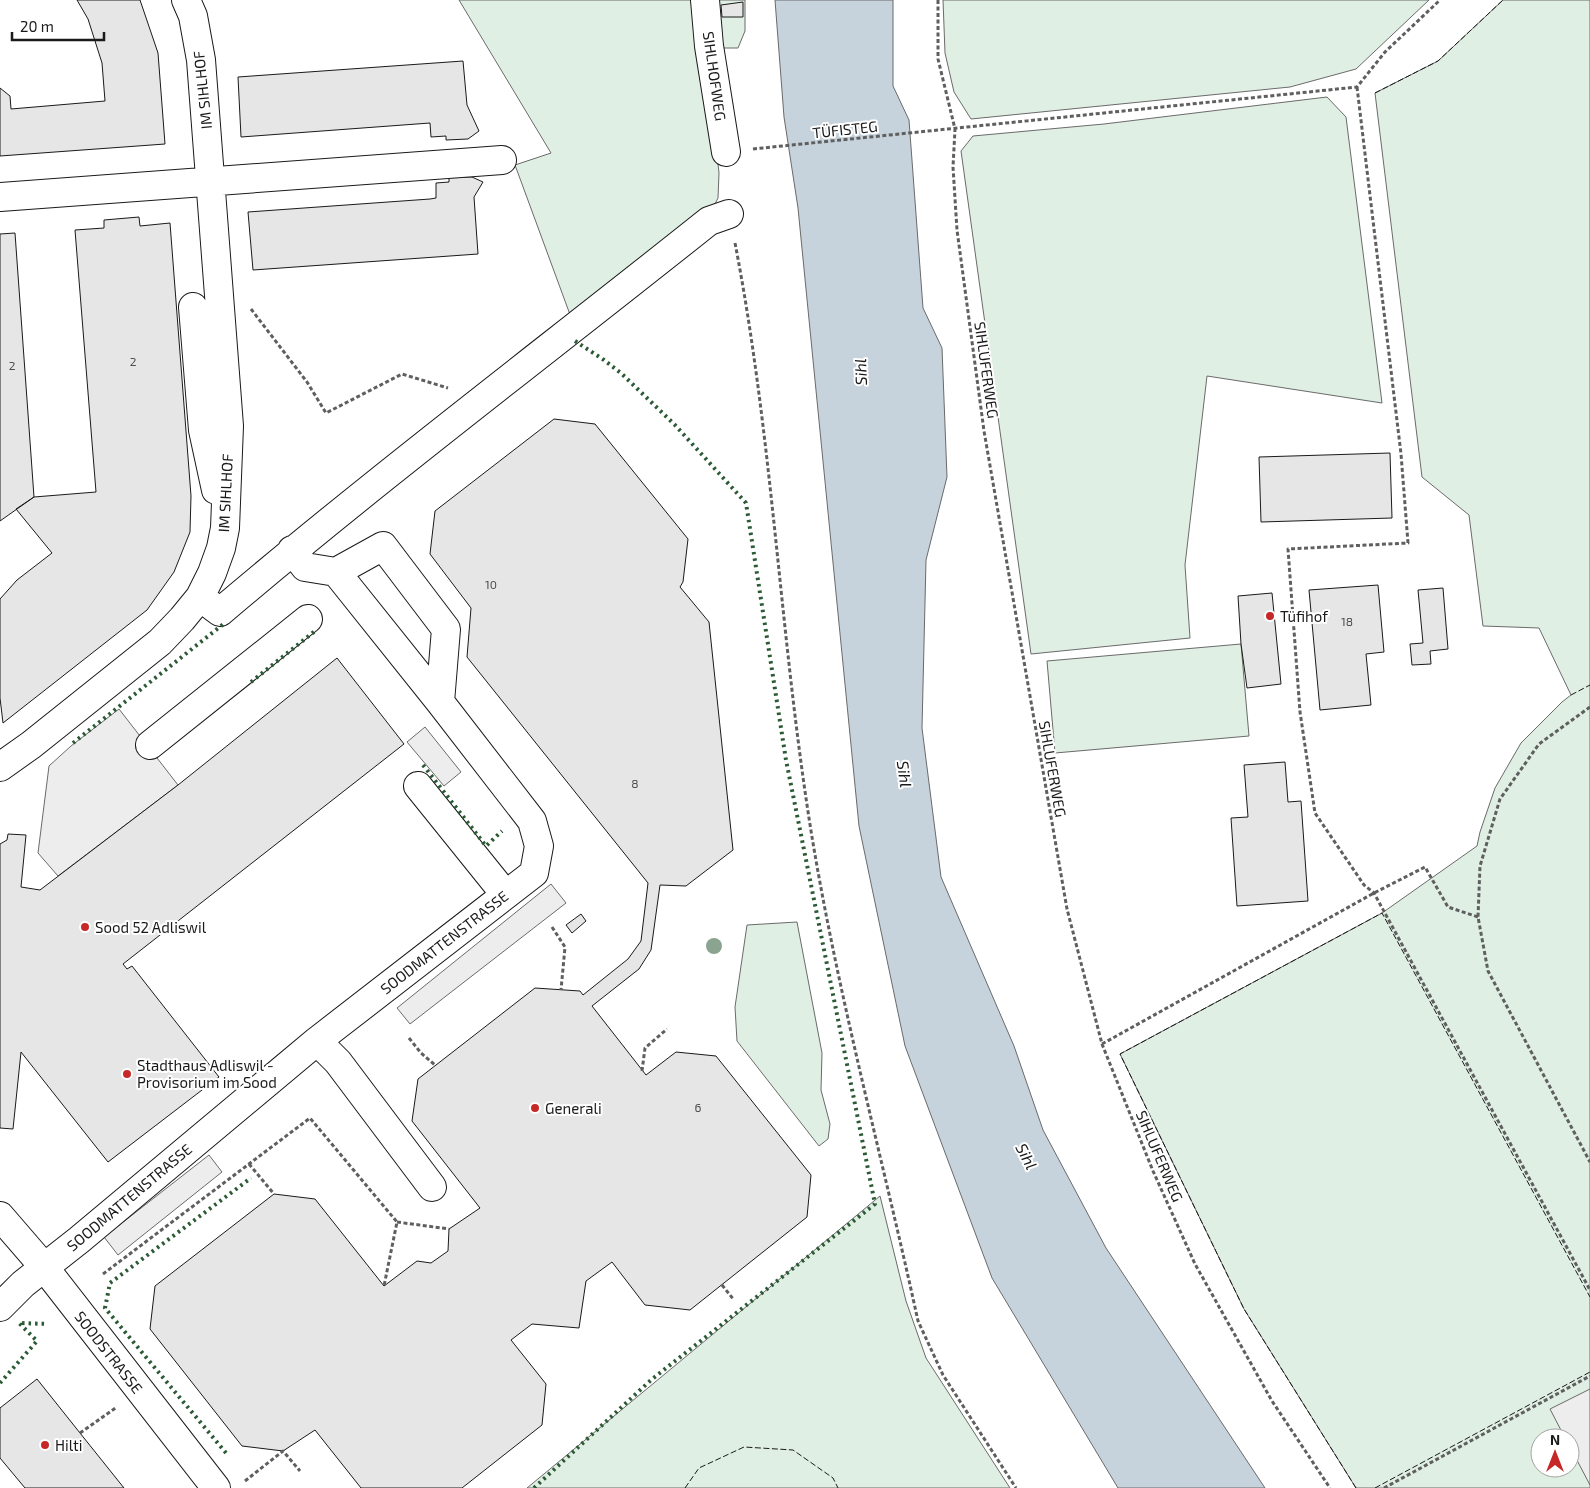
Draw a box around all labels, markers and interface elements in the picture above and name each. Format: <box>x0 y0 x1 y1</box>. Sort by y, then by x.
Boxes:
scale bar <box>12 10 105 42</box>
text: 20 m <box>20 17 54 35</box>
street label: SIHLHOFWEG <box>700 30 730 122</box>
street label: IM SIHLHOF <box>189 50 215 130</box>
street label: TÜFISTEG <box>811 117 879 141</box>
street label: SIHLUFERWEG <box>971 320 1003 420</box>
house number: 2 <box>130 354 137 368</box>
house number: 2 <box>9 358 16 372</box>
water label: Sihl <box>850 358 870 386</box>
street label: IM SIHLHOF <box>214 453 236 533</box>
house number: 10 <box>485 577 497 591</box>
place label: Tüfihof <box>1280 607 1328 625</box>
marker: Tüfihof <box>1264 610 1276 622</box>
house number: 18 <box>1341 614 1353 628</box>
street label: SIHLUFERWEG <box>1036 719 1070 819</box>
water label: Sihl <box>894 759 916 789</box>
house number: 8 <box>631 776 639 790</box>
street label: SOODMATTENSTRASSE <box>376 886 512 998</box>
place label: Sood 52 Adliswil <box>95 918 207 936</box>
marker: Sood 52 Adliswil <box>79 921 91 933</box>
place label: Stadthaus Adliswil - Provisorium im Sood <box>137 1056 277 1091</box>
marker: Stadthaus Adliswil - Provisorium im Sood <box>121 1068 133 1080</box>
place label: Generali <box>545 1099 602 1117</box>
house number: 6 <box>695 1100 702 1114</box>
marker: Generali <box>529 1102 541 1114</box>
street label: SIHLUFERWEG <box>1133 1108 1187 1204</box>
street label: SOODMATTENSTRASSE <box>63 1140 195 1254</box>
water label: Sihl <box>1012 1140 1042 1172</box>
street label: SOODSTRASSE <box>71 1307 147 1397</box>
north arrow <box>1530 1428 1580 1478</box>
text: N <box>1550 1431 1560 1448</box>
place label: Hilti <box>55 1436 83 1454</box>
marker: Hilti <box>39 1439 51 1451</box>

